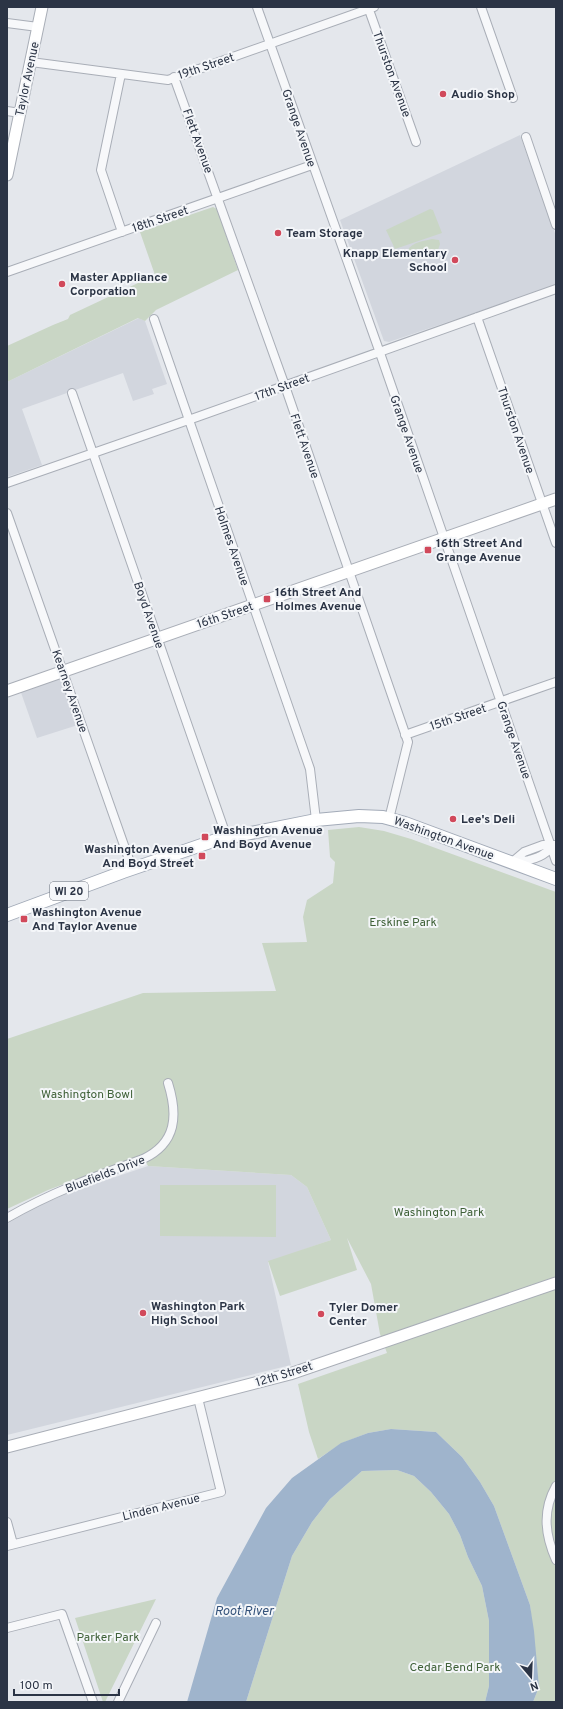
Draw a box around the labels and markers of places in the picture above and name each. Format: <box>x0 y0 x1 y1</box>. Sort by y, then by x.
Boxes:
place label: Audio Shop <box>451 87 515 103</box>
marker: Audio Shop <box>438 89 448 99</box>
place label: Team Storage <box>286 226 363 242</box>
marker: Team Storage <box>273 228 283 238</box>
place label: Knapp Elementary School <box>343 246 447 276</box>
marker: Knapp Elementary School <box>450 255 460 265</box>
place label: Master Appliance Corporation <box>70 270 168 300</box>
marker: Master Appliance Corporation <box>57 279 67 289</box>
place label: 16th Street And Grange Avenue <box>436 536 522 566</box>
marker: 16th Street And Grange Avenue <box>423 545 433 555</box>
place label: 16th Street And Holmes Avenue <box>275 585 362 615</box>
marker: 16th Street And Holmes Avenue <box>262 594 272 604</box>
place label: Lee's Deli <box>461 812 515 828</box>
marker: Lee's Deli <box>448 814 458 824</box>
place label: Washington Avenue And Boyd Avenue <box>213 823 323 853</box>
marker: Washington Avenue And Boyd Avenue <box>200 832 210 842</box>
place label: Washington Avenue And Boyd Street <box>84 842 194 872</box>
marker: Washington Avenue And Boyd Street <box>197 851 207 861</box>
place label: Washington Avenue And Taylor Avenue <box>32 905 142 935</box>
marker: Washington Avenue And Taylor Avenue <box>19 914 29 924</box>
place label: Washington Park High School <box>151 1299 245 1329</box>
place label: Tyler Domer Center <box>329 1300 398 1330</box>
marker: Washington Park High School <box>138 1308 148 1318</box>
marker: Tyler Domer Center <box>316 1309 326 1319</box>

